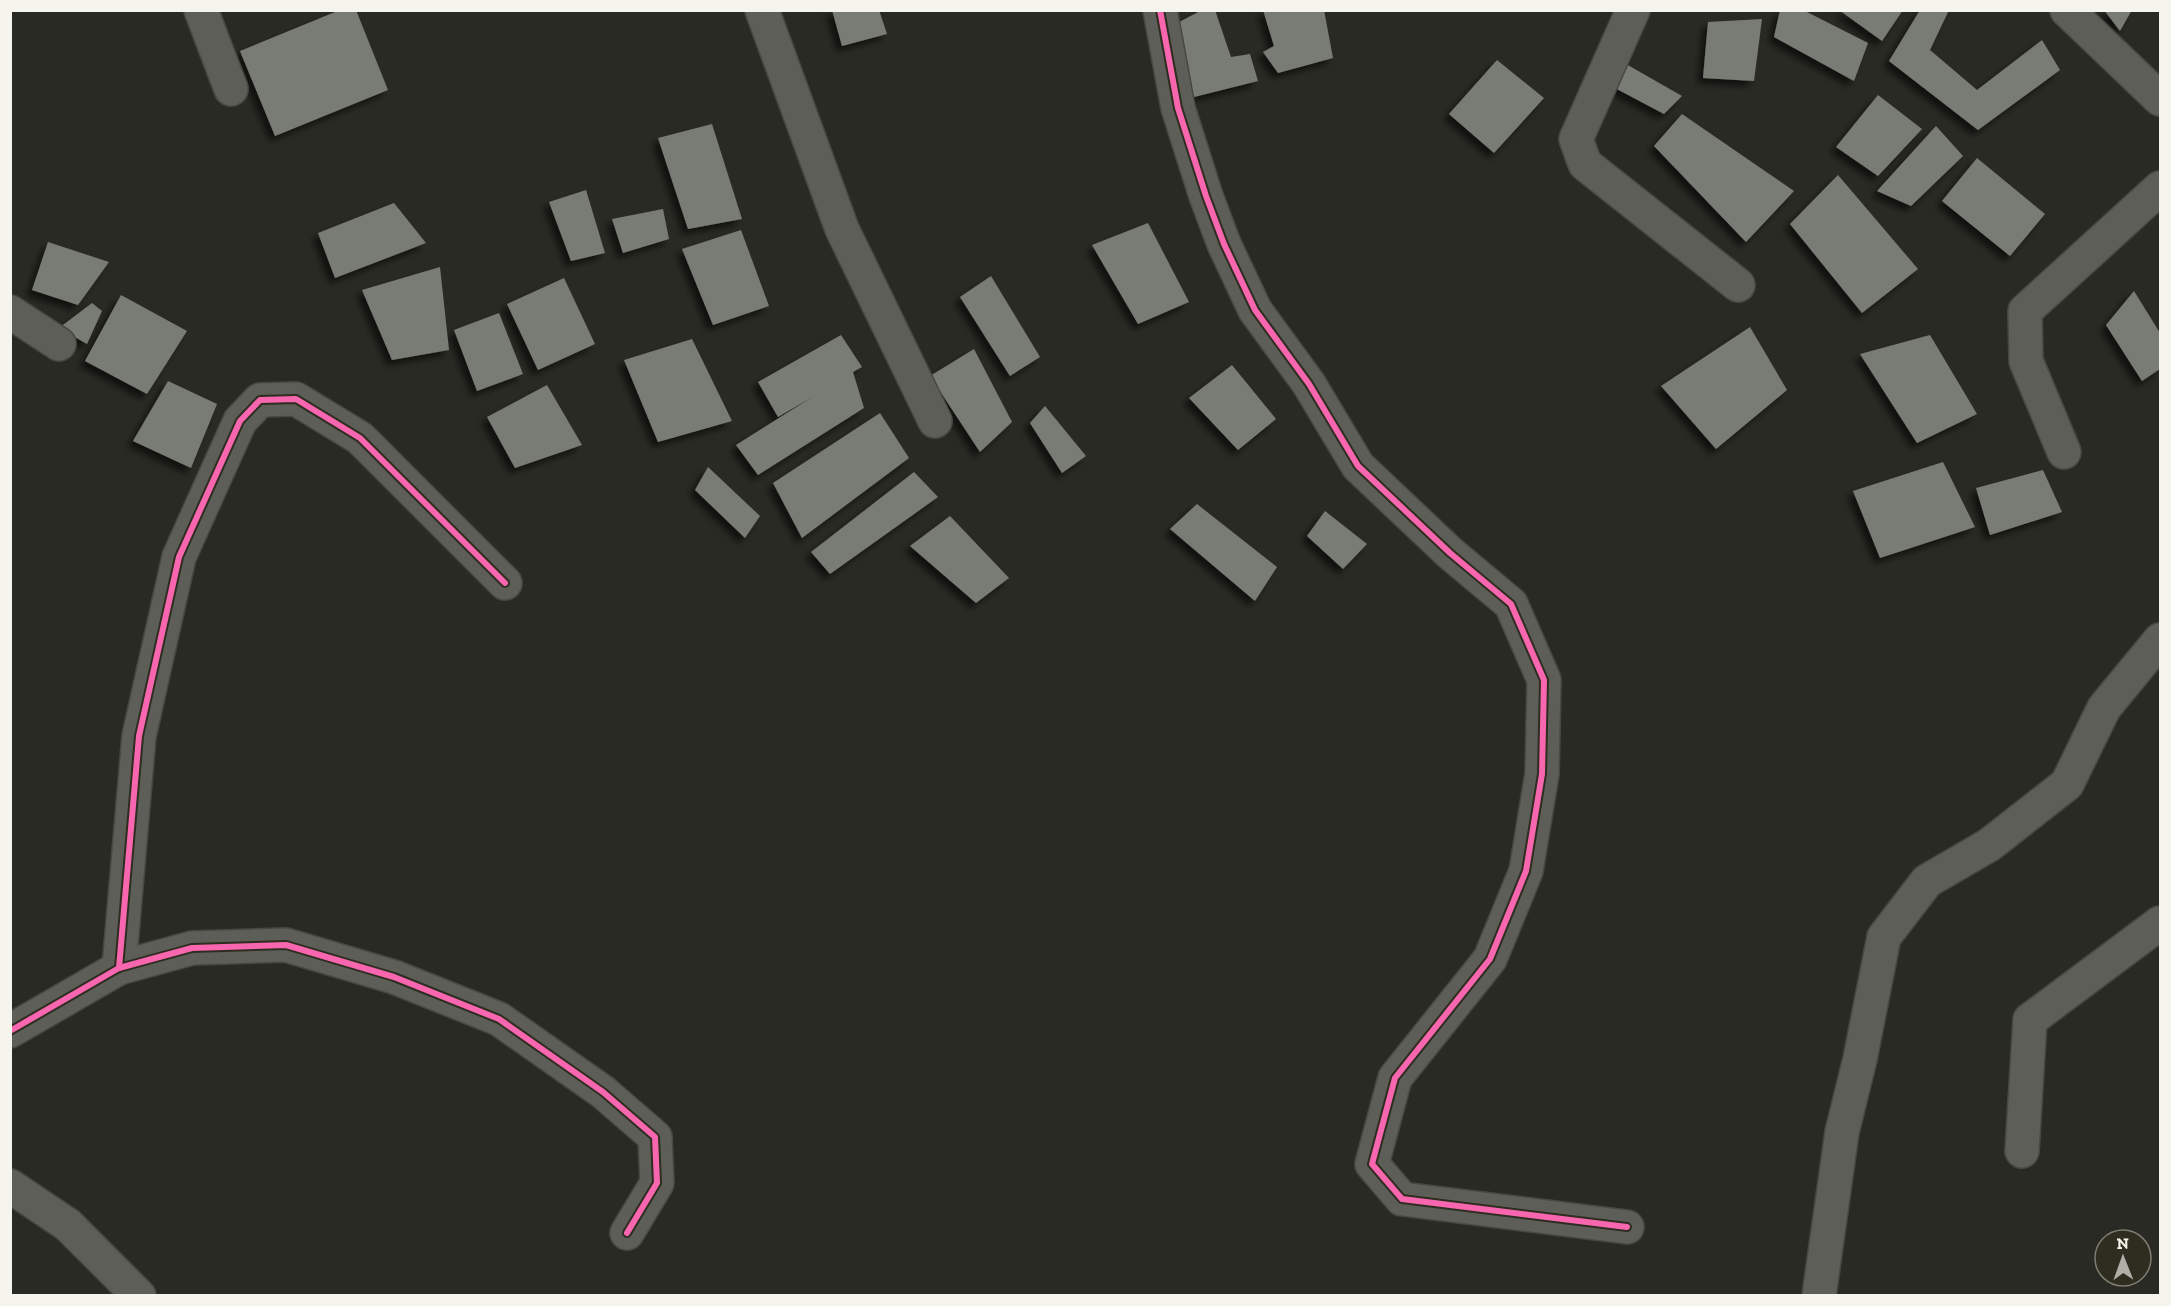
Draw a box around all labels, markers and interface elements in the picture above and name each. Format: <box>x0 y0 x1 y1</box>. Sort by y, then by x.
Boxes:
north arrow <box>2093 1228 2153 1288</box>
text: N <box>2116 1234 2129 1253</box>

